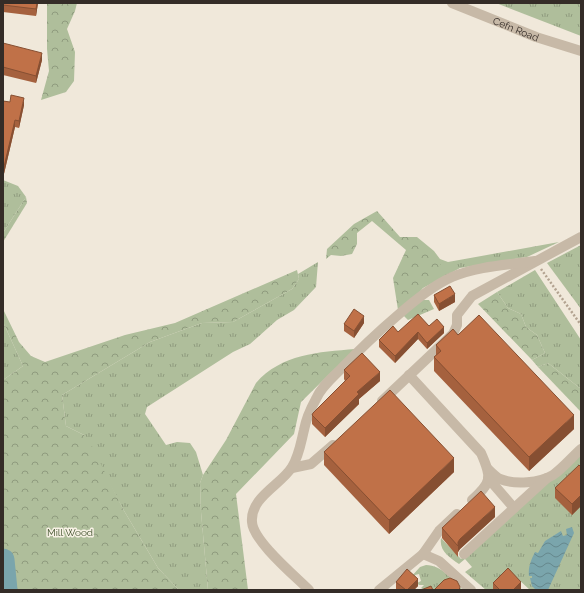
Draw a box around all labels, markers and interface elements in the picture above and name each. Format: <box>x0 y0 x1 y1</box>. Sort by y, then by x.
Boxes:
street label: Cefn Road <box>491 15 540 44</box>
park label: Mill Wood <box>47 527 93 538</box>

